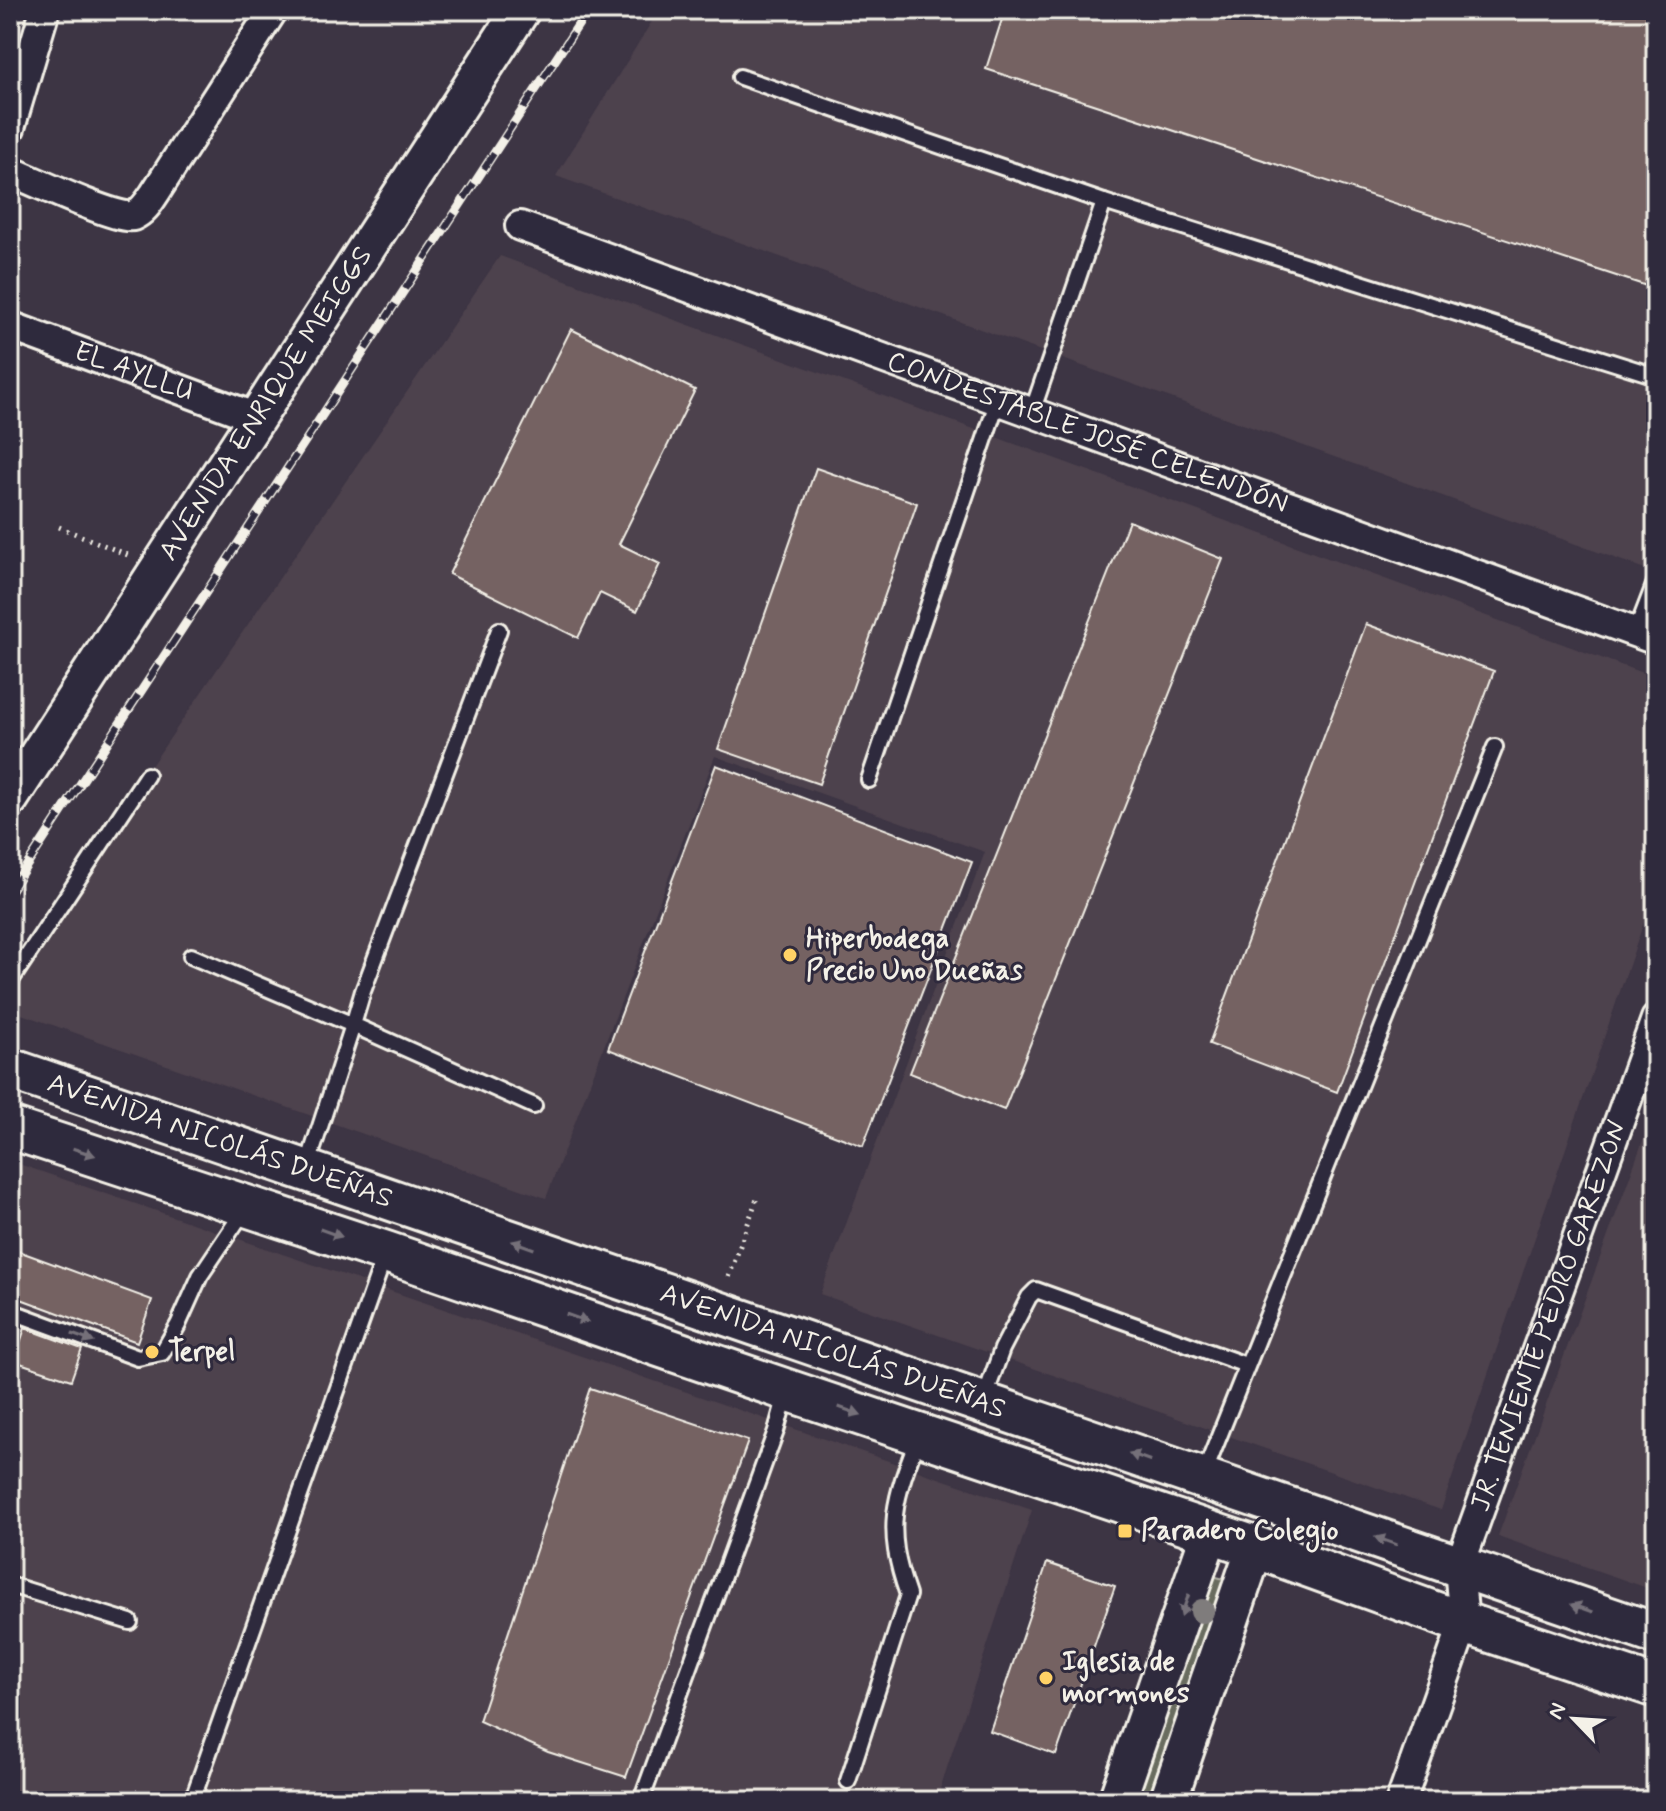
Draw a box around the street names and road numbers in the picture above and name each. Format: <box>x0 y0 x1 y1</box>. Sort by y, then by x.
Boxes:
street label: AVENIDA ENRIQUE MEIGGS <box>150 239 381 568</box>
street label: EL AYLLU <box>69 333 199 411</box>
street label: CONDESTABLE JOSÉ CELENDÓN <box>882 343 1293 523</box>
street label: AVENIDA NICOLÁS DUEÑAS <box>42 1065 398 1217</box>
street label: JR. TENIENTE PEDRO GAREZON <box>1462 1115 1637 1516</box>
street label: AVENIDA NICOLÁS DUEÑAS <box>655 1275 1011 1428</box>

